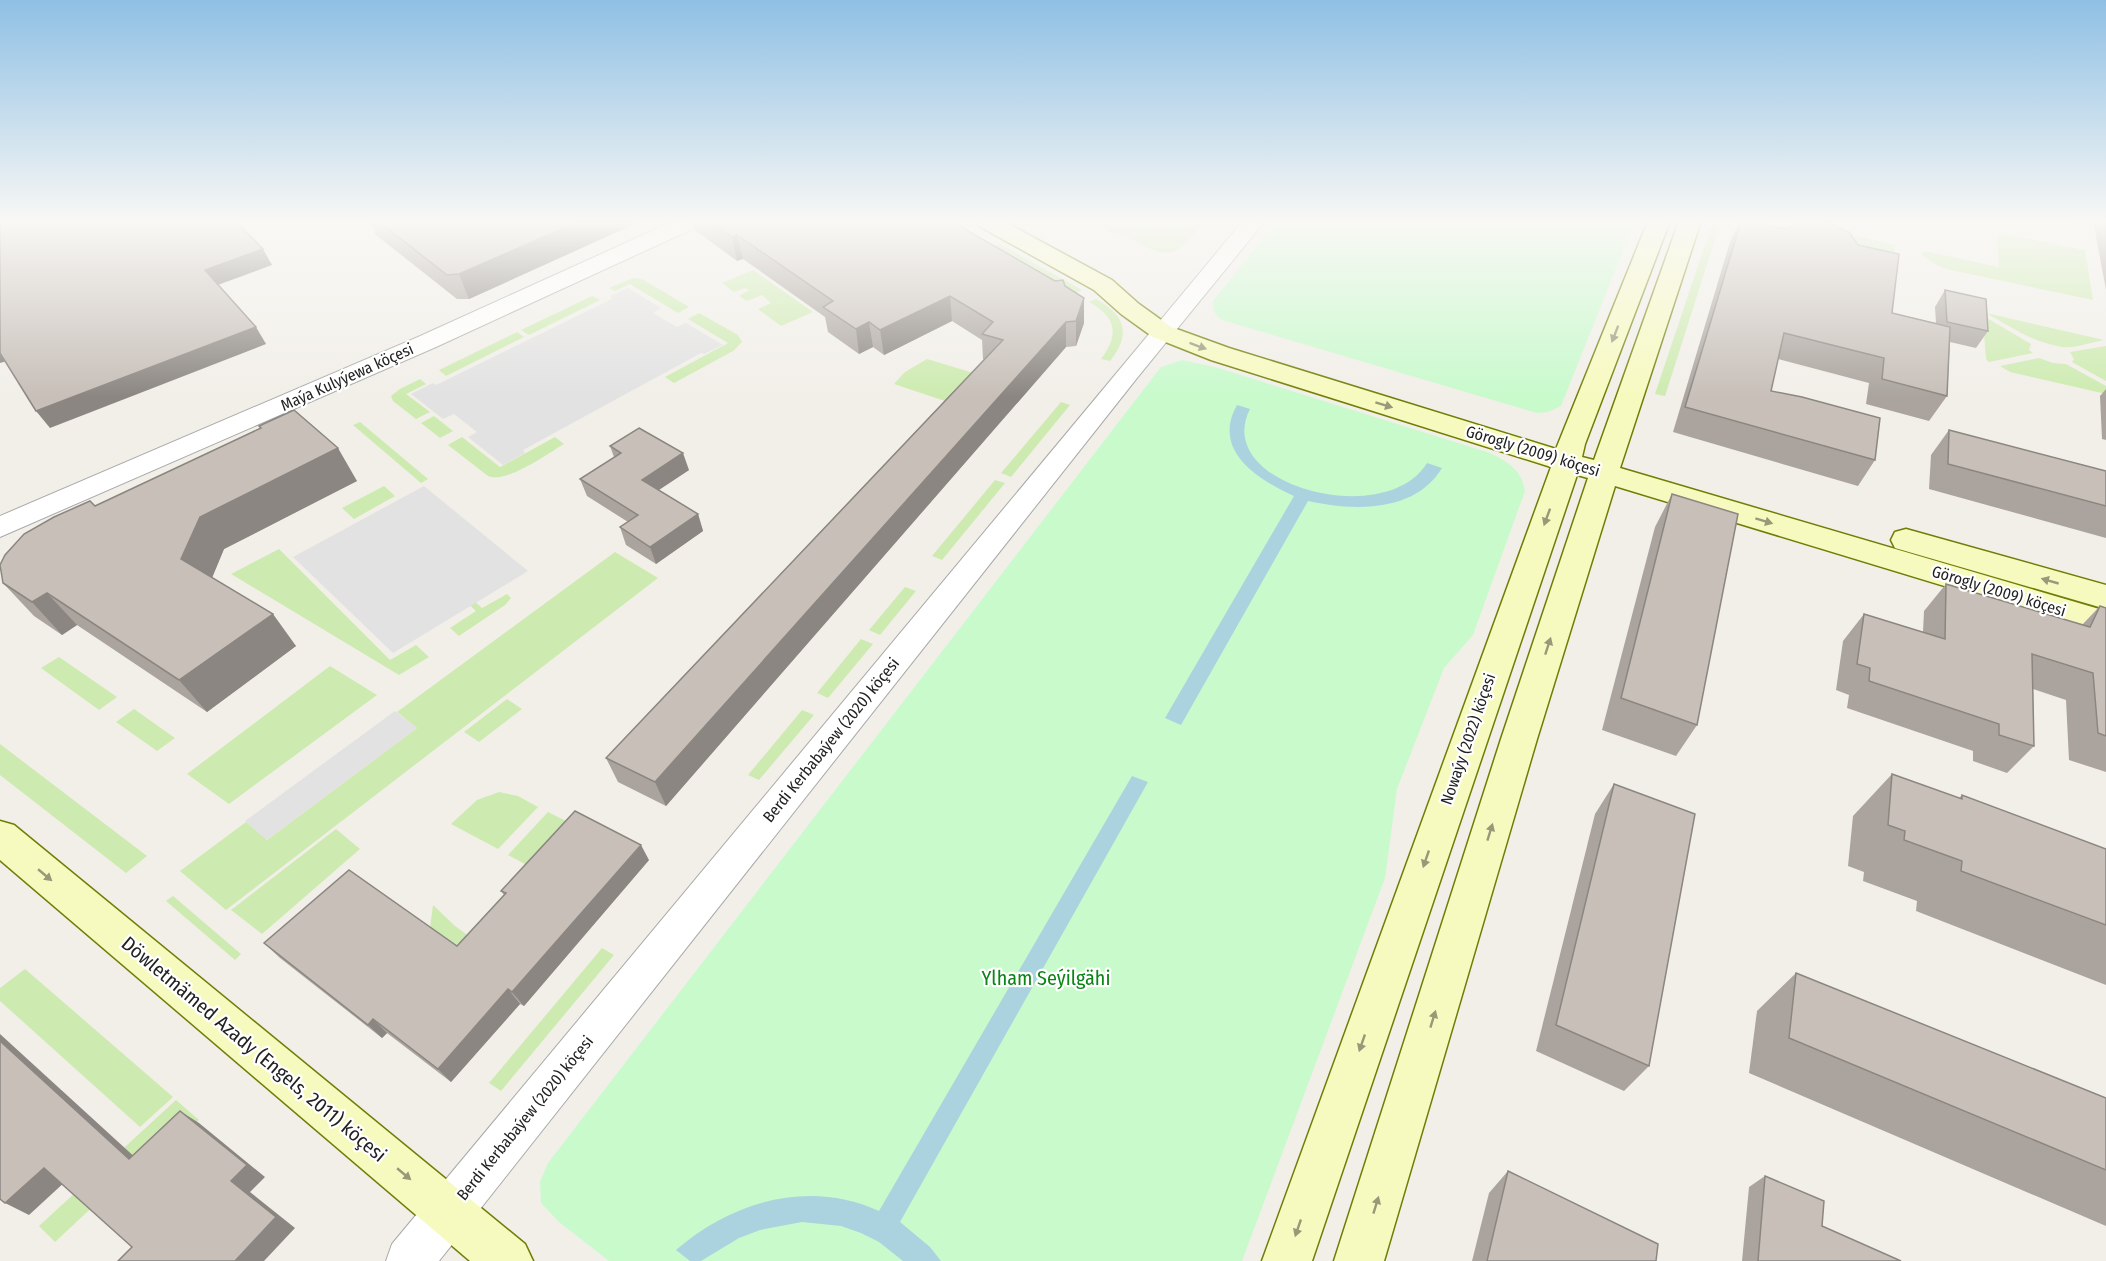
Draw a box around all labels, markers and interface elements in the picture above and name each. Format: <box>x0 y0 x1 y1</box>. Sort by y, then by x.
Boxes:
one-way arrow <box>1610 325 1619 343</box>
street label: Maýa Kulyýewa köçesi <box>278 339 416 415</box>
one-way arrow <box>1190 342 1208 352</box>
one-way arrow <box>1375 401 1393 410</box>
street label: Görogly (2009) köçesi <box>1464 422 1602 480</box>
one-way arrow <box>1542 508 1552 526</box>
one-way arrow <box>1755 517 1773 526</box>
street label: Görogly (2009) köçesi <box>1930 562 2068 620</box>
one-way arrow <box>2041 576 2059 585</box>
one-way arrow <box>1544 637 1553 655</box>
street label: Berdi Kerbabaýew (2020) köçesi <box>759 654 903 826</box>
street label: Nowaýy (2022) köçesi <box>1437 671 1499 807</box>
one-way arrow <box>1486 823 1495 841</box>
one-way arrow <box>1421 850 1431 868</box>
one-way arrow <box>37 868 53 881</box>
street label: Döwletmämed Azady (Engels, 2011) köçesi <box>117 931 391 1167</box>
park label: Ylham Seýilgähi <box>982 966 1110 990</box>
one-way arrow <box>1429 1009 1438 1027</box>
street label: Berdi Kerbabaýew (2020) köçesi <box>453 1032 597 1204</box>
one-way arrow <box>1357 1035 1367 1053</box>
one-way arrow <box>396 1167 411 1180</box>
one-way arrow <box>1372 1196 1381 1214</box>
one-way arrow <box>1293 1219 1303 1237</box>

